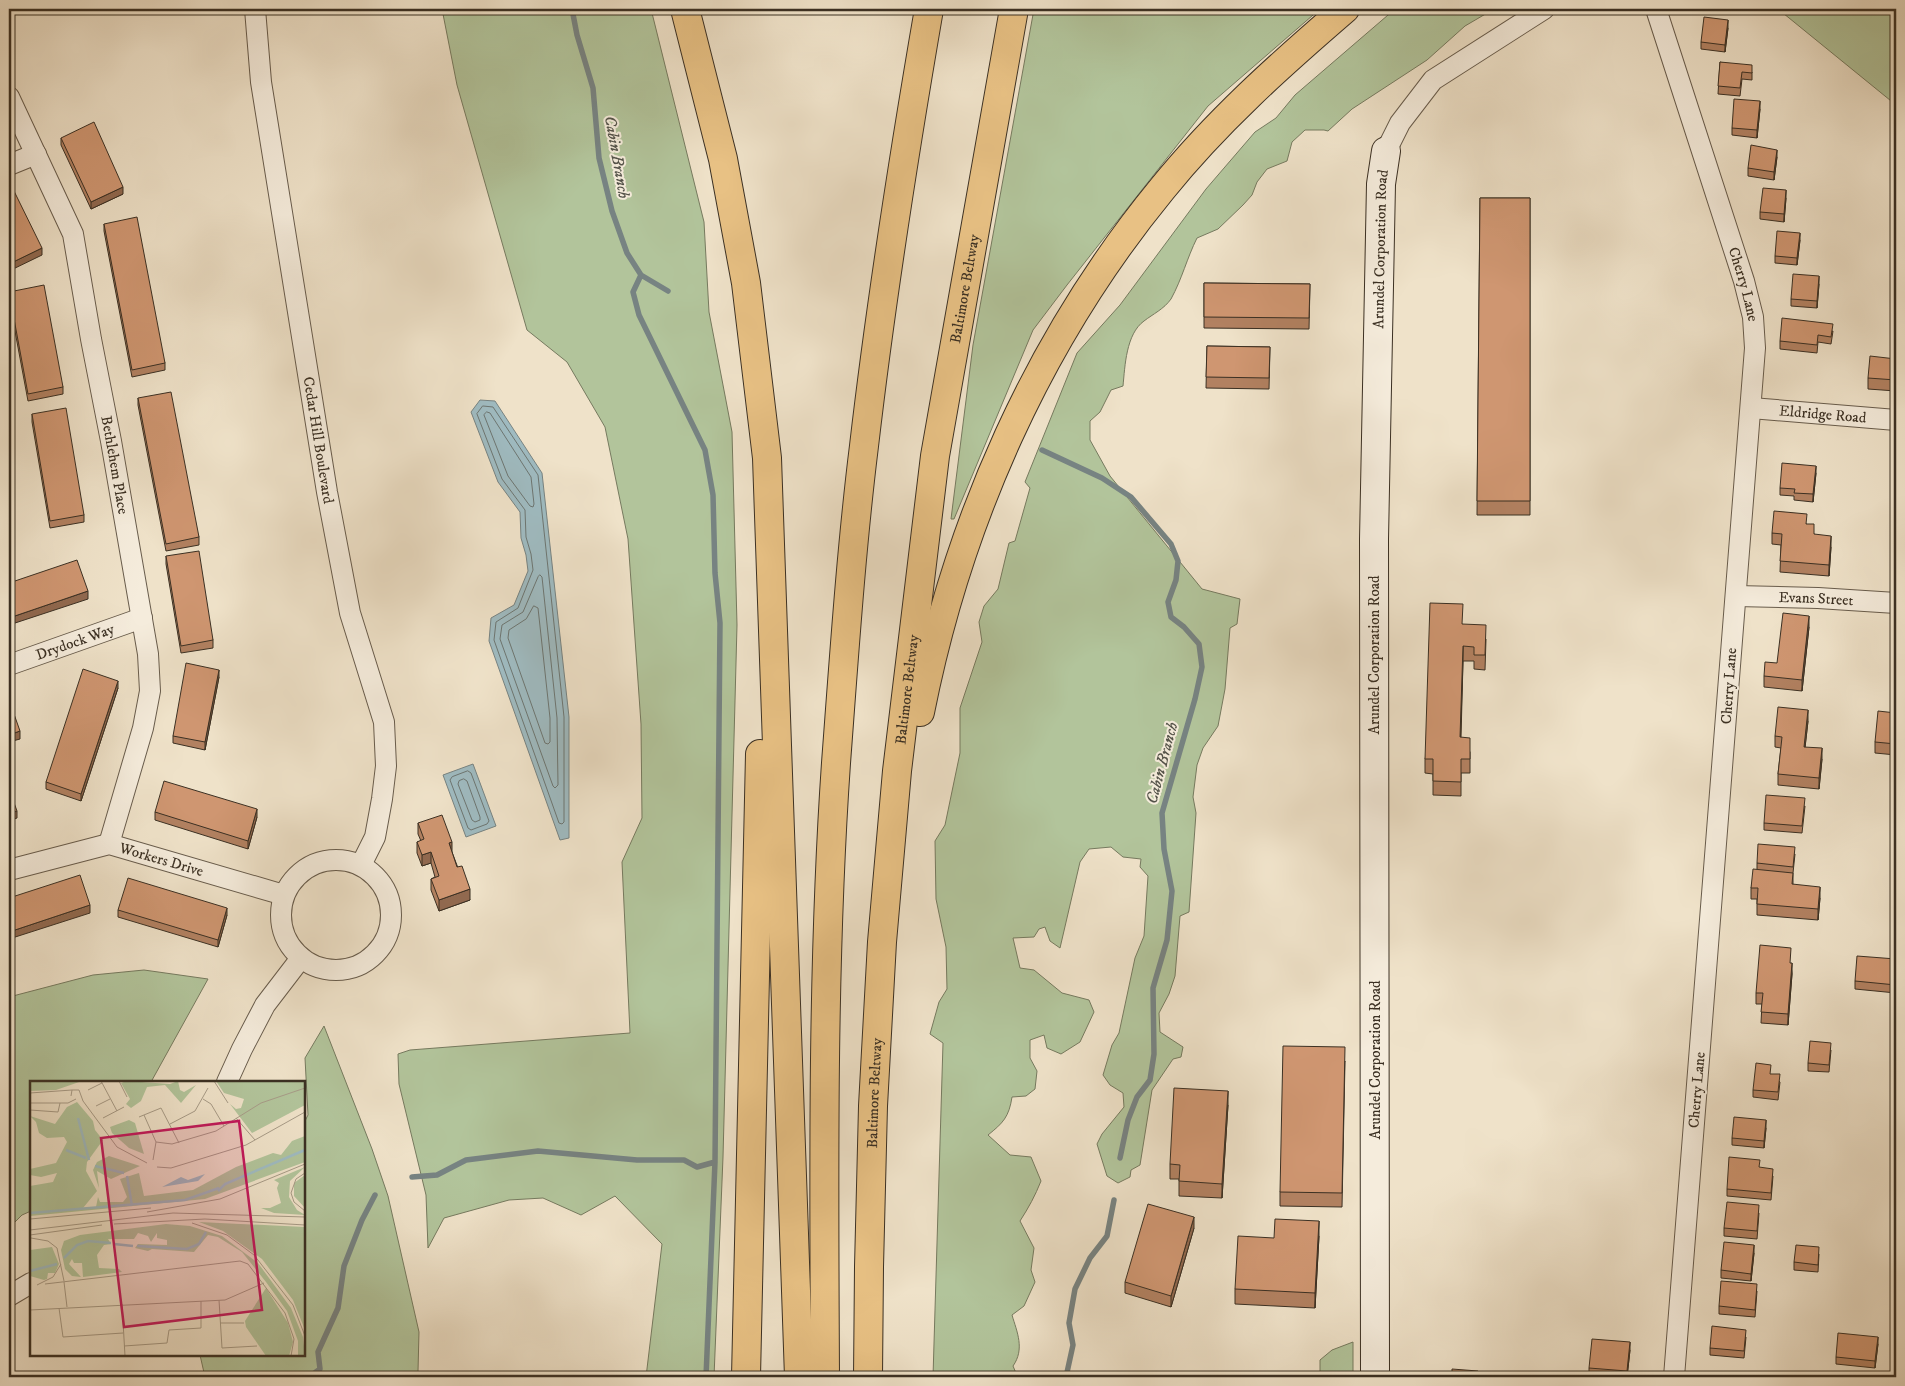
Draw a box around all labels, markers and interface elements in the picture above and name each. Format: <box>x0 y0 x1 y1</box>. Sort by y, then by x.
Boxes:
water label: Cabin Branch <box>600 114 634 200</box>
street label: Arundel Corporation Road <box>1369 168 1393 329</box>
street label: Baltimore Beltway <box>946 232 984 345</box>
street label: Cherry Lane <box>1724 245 1763 322</box>
street label: Cedar Hill Boulevard <box>299 375 339 506</box>
street label: Eldridge Road <box>1778 401 1868 427</box>
street label: Bethlehem Place <box>97 414 133 516</box>
street label: Arundel Corporation Road <box>1365 575 1384 735</box>
street label: Evans Street <box>1778 588 1854 610</box>
street label: Drydock Way <box>33 619 118 664</box>
street label: Baltimore Beltway <box>891 633 923 746</box>
street label: Cherry Lane <box>1717 647 1741 725</box>
water label: Cabin Branch <box>1142 720 1182 806</box>
street label: Workers Drive <box>116 838 206 881</box>
street label: Arundel Corporation Road <box>1366 980 1385 1140</box>
street label: Baltimore Beltway <box>862 1037 886 1149</box>
street label: Cherry Lane <box>1684 1051 1710 1129</box>
inset map <box>30 1081 305 1356</box>

